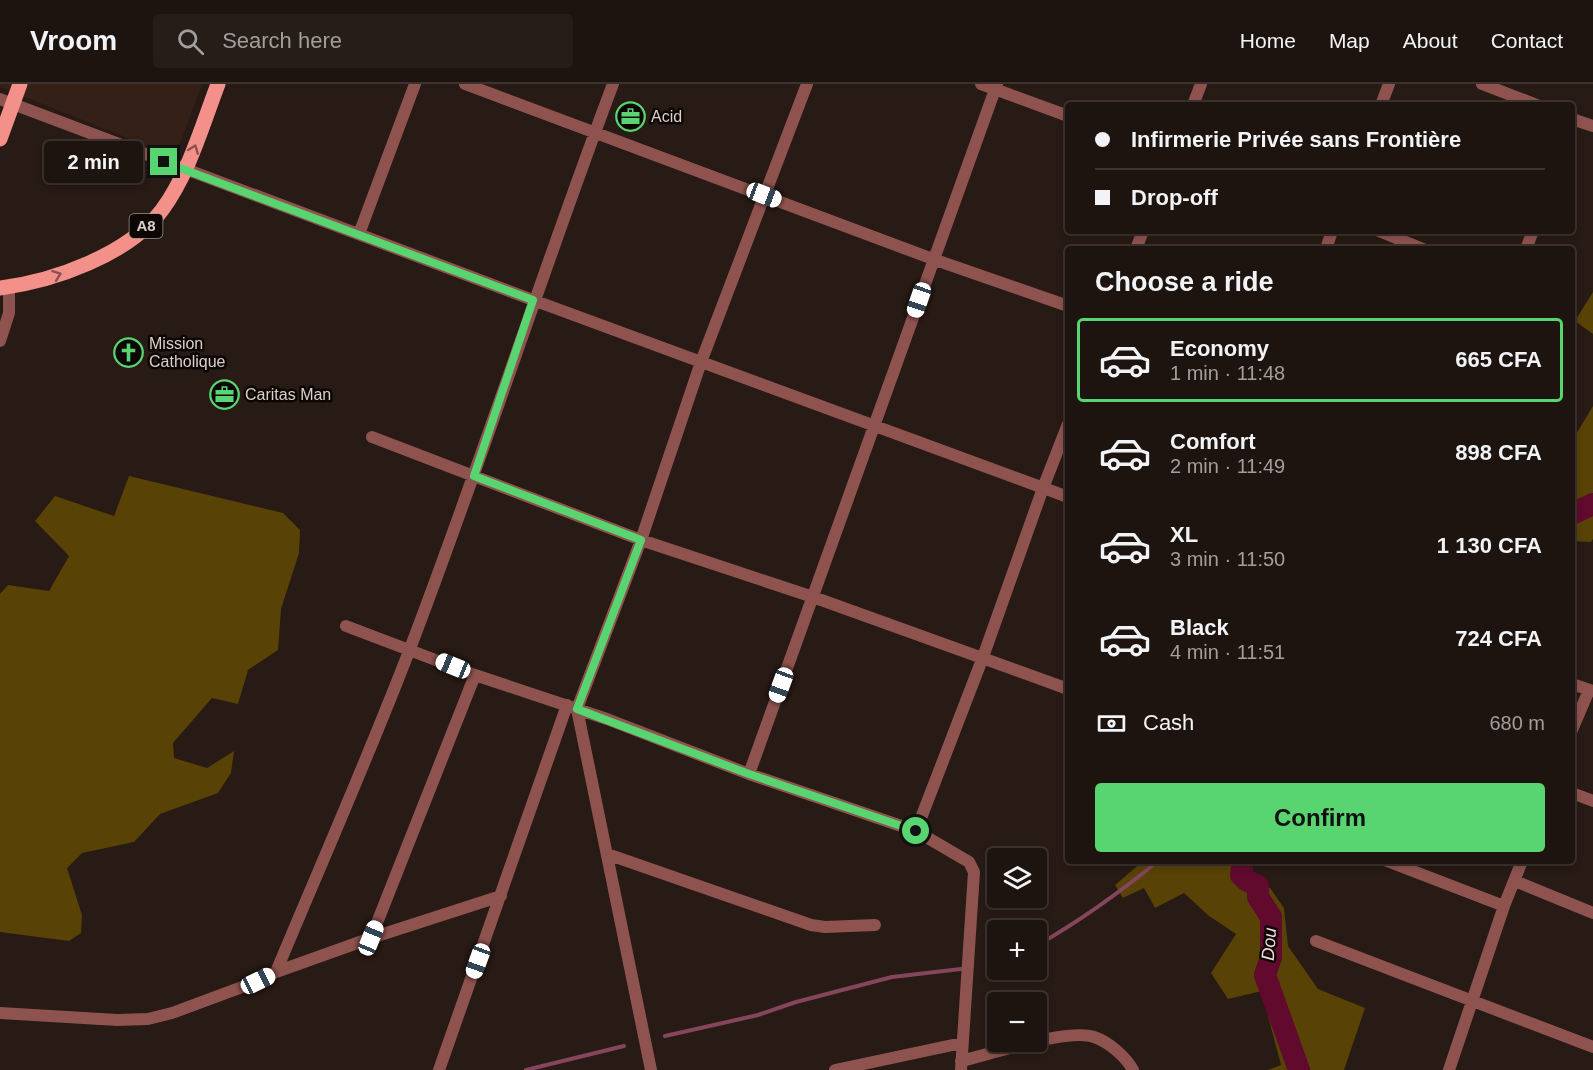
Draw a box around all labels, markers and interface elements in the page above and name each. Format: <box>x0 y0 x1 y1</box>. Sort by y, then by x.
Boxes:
search box <box>153 14 573 68</box>
text: Vroom <box>30 25 117 56</box>
icon: search <box>174 25 207 58</box>
text: Search here <box>222 28 342 53</box>
text: Home <box>1240 29 1296 52</box>
text: Map <box>1329 29 1370 52</box>
text: About <box>1403 29 1458 52</box>
text: Contact <box>1491 29 1563 52</box>
office icon: Acid <box>614 100 646 132</box>
place label: Acid <box>651 108 682 125</box>
text: Infirmerie Privée sans Frontière <box>1131 127 1461 152</box>
callout: 2 min <box>44 141 143 183</box>
one-way arrow <box>187 144 199 155</box>
route end <box>150 148 177 175</box>
text: 2 min <box>67 151 120 173</box>
car <box>744 180 784 210</box>
text: Drop-off <box>1131 185 1218 210</box>
road number: A8 <box>130 214 162 238</box>
text: Choose a ride <box>1095 267 1274 297</box>
one-way arrow <box>51 270 62 283</box>
car <box>905 280 933 320</box>
icon: car <box>1098 333 1152 387</box>
place label: Mission Catholique <box>149 335 226 370</box>
church icon: Mission Catholique <box>112 336 144 368</box>
text: Economy <box>1170 336 1269 361</box>
text: 665 CFA <box>1455 347 1542 372</box>
text: 1 min · 11:48 <box>1170 362 1285 384</box>
office icon: Caritas Man <box>208 378 240 410</box>
place label: Caritas Man <box>245 386 331 403</box>
icon: car <box>1098 426 1152 480</box>
text: Comfort <box>1170 429 1256 454</box>
text: 898 CFA <box>1455 440 1542 465</box>
text: 2 min · 11:49 <box>1170 455 1285 477</box>
icon: car <box>1098 519 1152 573</box>
text: XL <box>1170 522 1198 547</box>
text: 1 130 CFA <box>1437 533 1542 558</box>
text: 3 min · 11:50 <box>1170 548 1285 570</box>
icon: car <box>1098 612 1152 666</box>
text: Black <box>1170 615 1229 640</box>
text: 724 CFA <box>1455 626 1542 651</box>
text: 4 min · 11:51 <box>1170 641 1285 663</box>
car <box>433 651 473 681</box>
car <box>766 665 796 705</box>
icon: cash <box>1095 707 1128 740</box>
text: Cash <box>1143 710 1194 735</box>
text: 680 m <box>1489 712 1545 734</box>
button: Confirm <box>1095 783 1545 852</box>
route start <box>902 817 929 844</box>
map controls <box>987 848 1047 1052</box>
button: layers <box>987 848 1047 908</box>
car <box>356 918 386 958</box>
button: + <box>987 920 1047 980</box>
water label: Dou <box>1258 927 1280 961</box>
car <box>463 941 493 981</box>
car <box>238 965 278 997</box>
button: − <box>987 992 1047 1052</box>

